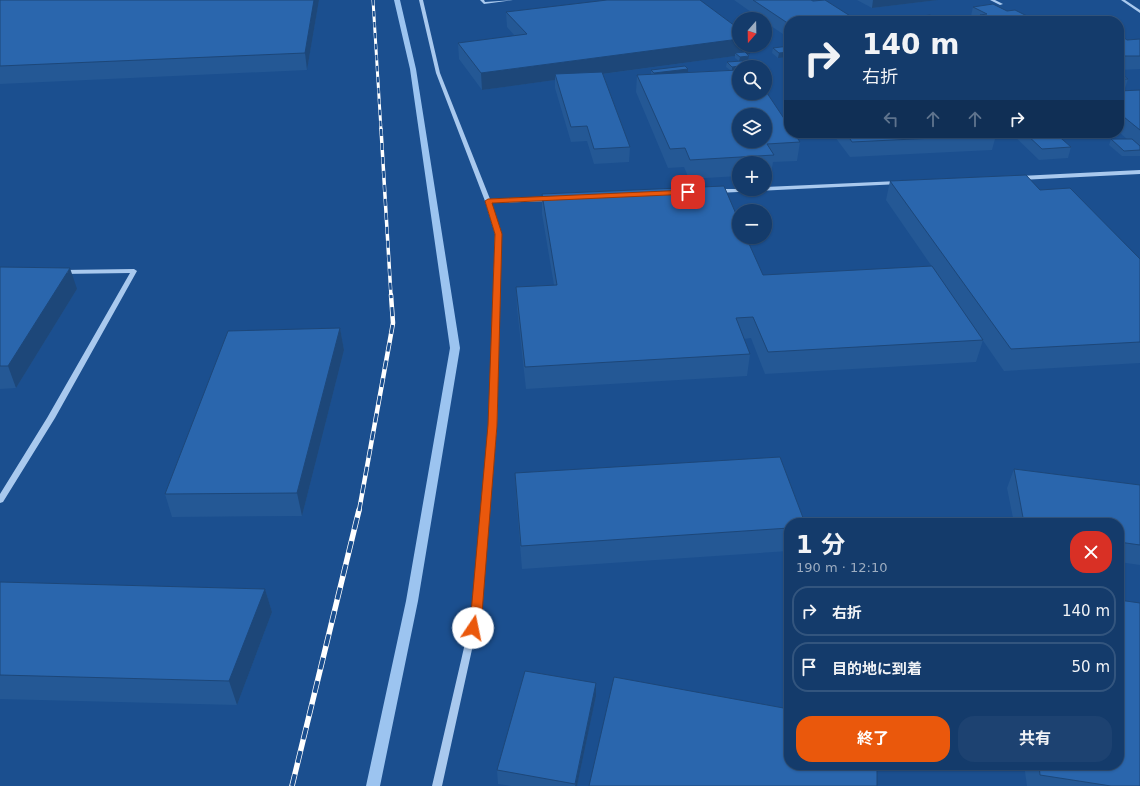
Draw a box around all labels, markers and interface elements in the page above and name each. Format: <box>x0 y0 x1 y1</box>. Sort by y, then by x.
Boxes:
north arrow <box>732 12 772 52</box>
map controls <box>732 12 772 244</box>
text: 140 m <box>862 28 959 61</box>
icon: right <box>796 32 848 84</box>
button: search <box>732 60 772 100</box>
text: 右折 <box>862 66 898 87</box>
button: layers <box>732 108 772 148</box>
icon: left <box>880 108 902 130</box>
icon: ahead <box>922 108 944 130</box>
icon: ahead <box>964 108 986 130</box>
icon: right <box>1006 108 1028 130</box>
button: + <box>732 156 772 196</box>
pin <box>671 175 705 209</box>
icon: arrive <box>677 181 699 203</box>
button: − <box>732 204 772 244</box>
text: 1 分 <box>796 531 845 559</box>
button: close <box>1070 531 1112 573</box>
text: 190 m · 12:10 <box>796 560 887 575</box>
icon: right <box>798 600 820 622</box>
text: 140 m <box>1062 602 1110 620</box>
text: 右折 <box>832 604 862 622</box>
position arrow <box>452 607 494 649</box>
icon: arrive <box>798 656 820 678</box>
text: 50 m <box>1072 658 1110 676</box>
text: 目的地に到着 <box>832 660 922 678</box>
button: 終了 <box>796 716 950 762</box>
button: 共有 <box>958 716 1112 762</box>

